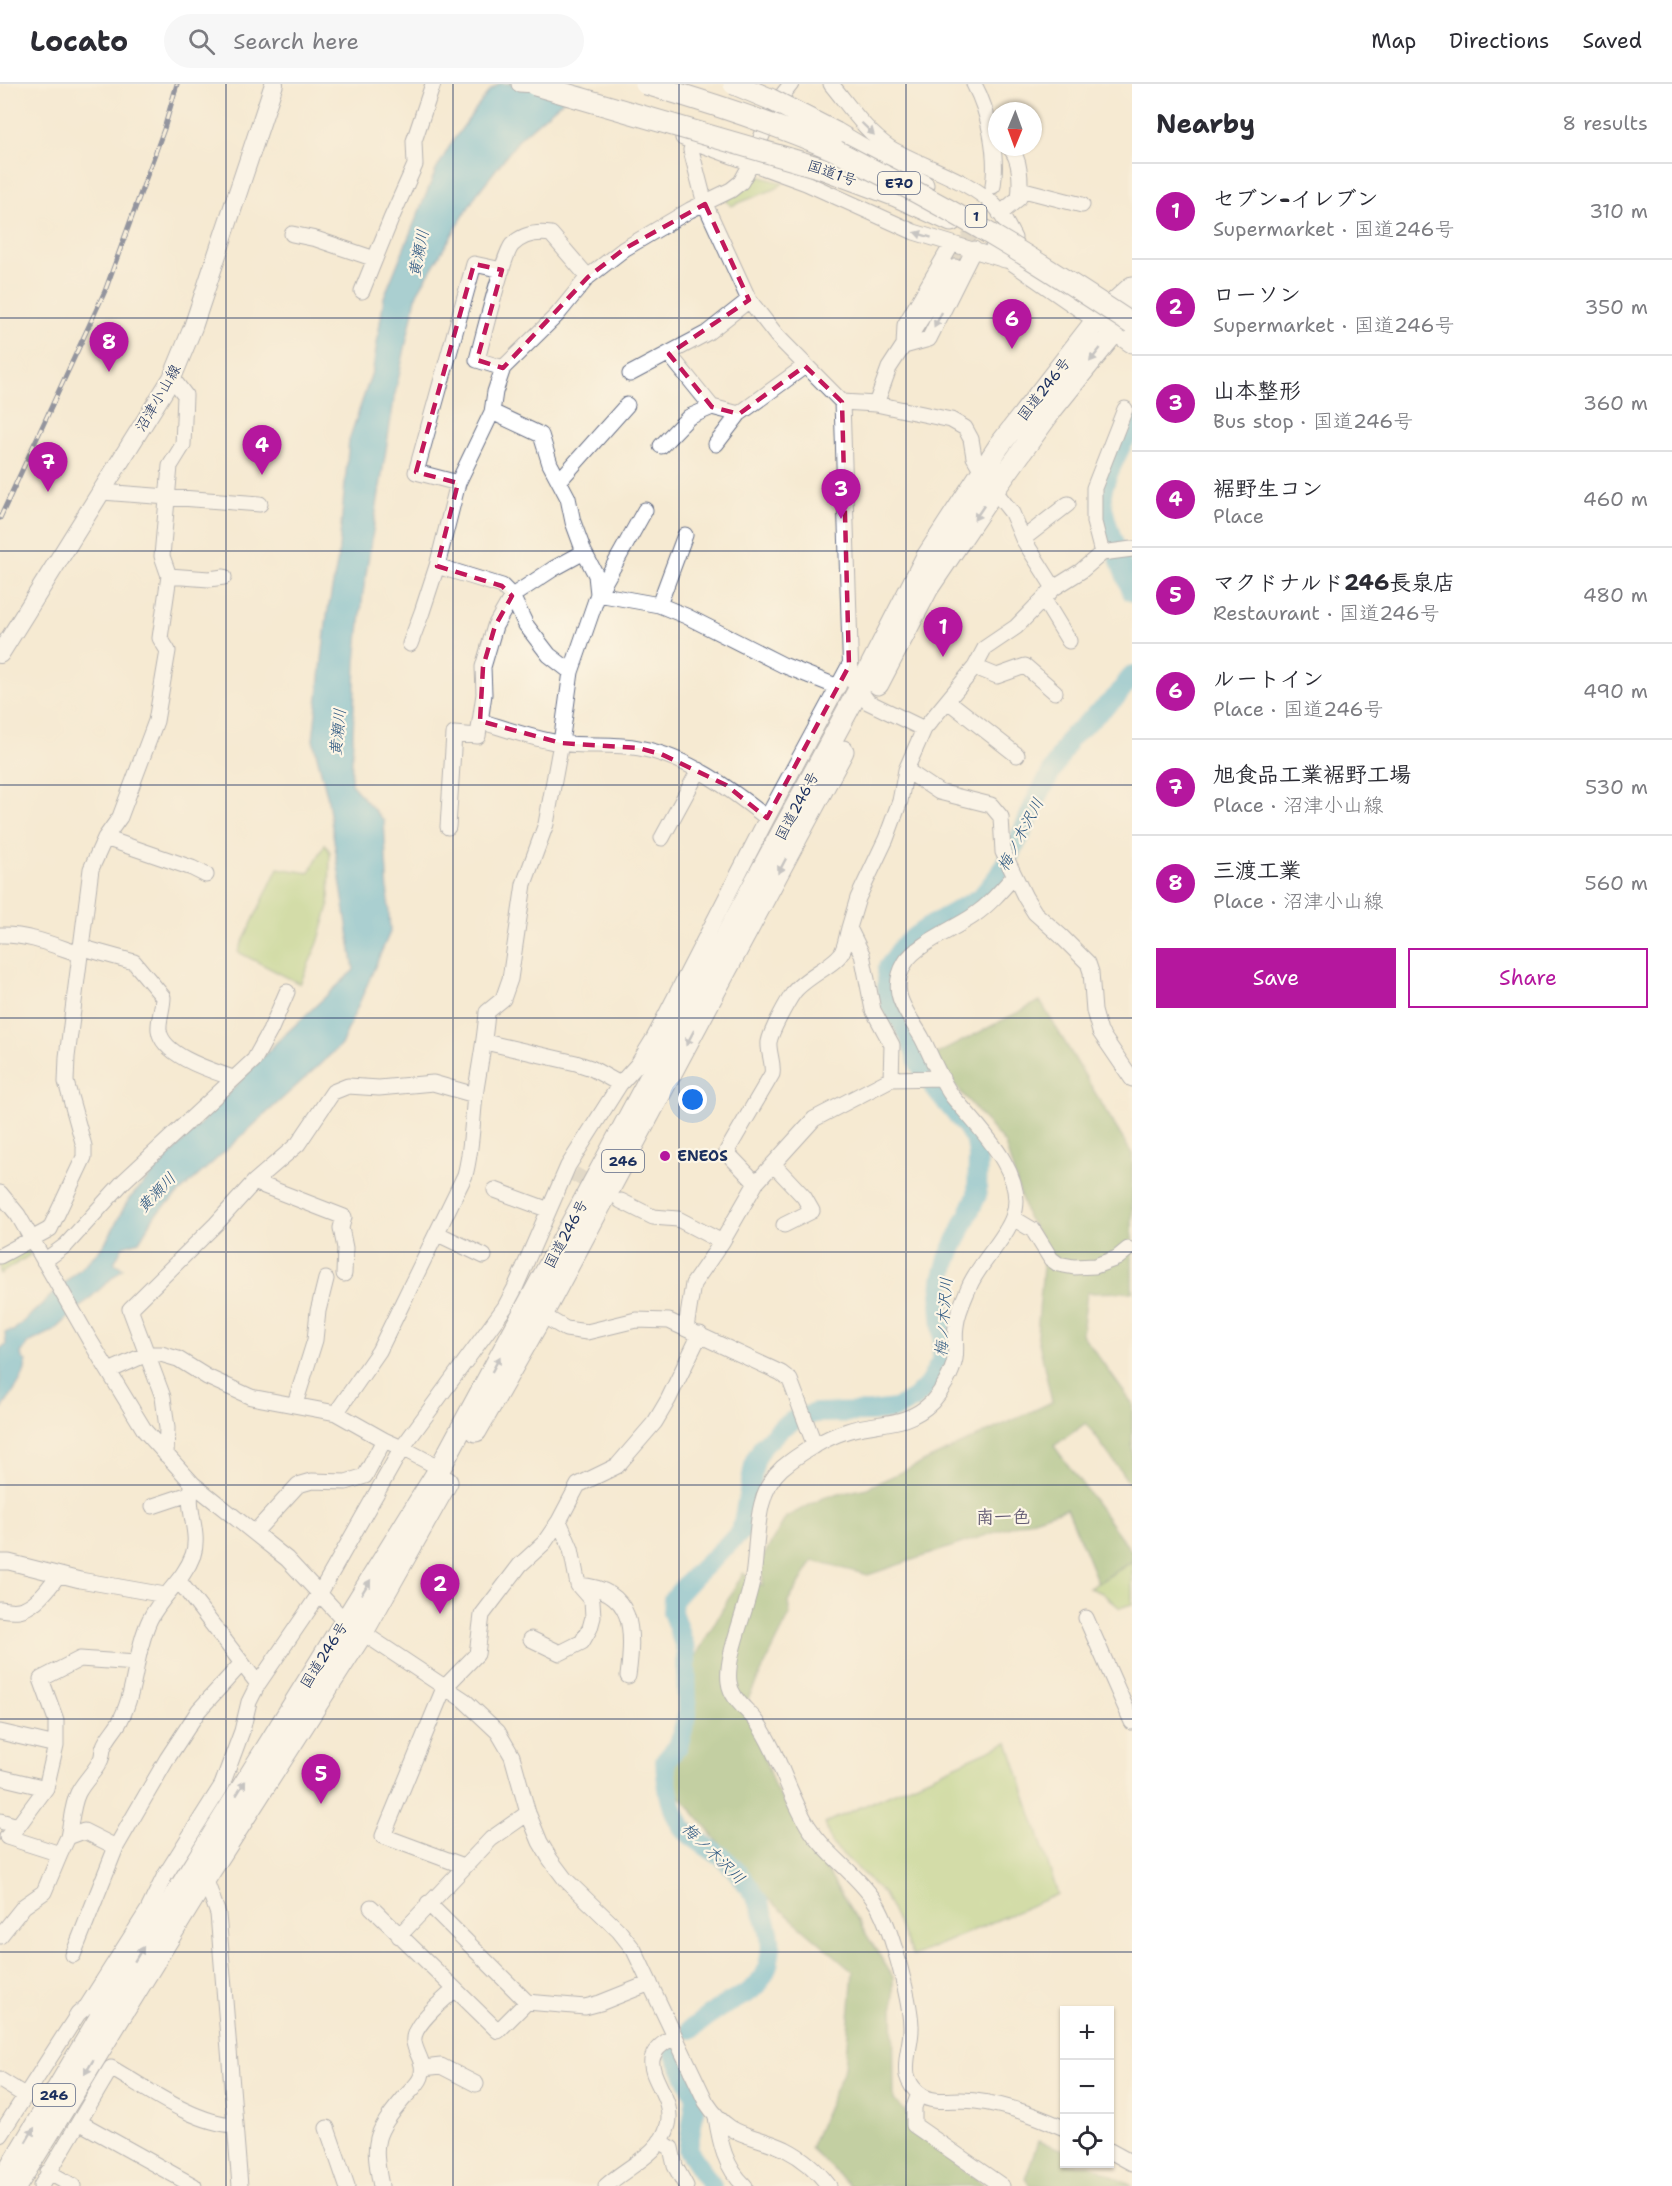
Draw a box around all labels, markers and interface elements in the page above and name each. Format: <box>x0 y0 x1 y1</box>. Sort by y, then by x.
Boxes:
search box <box>164 14 584 68</box>
text: Locato <box>30 22 128 60</box>
icon: search <box>185 25 218 58</box>
text: Search here <box>233 27 359 56</box>
text: Map <box>1371 27 1416 55</box>
text: Directions <box>1449 27 1549 55</box>
text: Saved <box>1582 27 1642 55</box>
north arrow <box>988 102 1042 156</box>
text: Nearby <box>1156 106 1255 141</box>
text: 8 results <box>1562 110 1648 136</box>
one-way arrow <box>860 122 874 136</box>
street label: 国道1号 <box>805 155 859 191</box>
road number: E70 <box>878 172 920 194</box>
text: セブン-イレブン <box>1213 184 1378 213</box>
text: 1 <box>1171 198 1180 224</box>
text: 310 m <box>1589 198 1648 224</box>
road number: 1 <box>966 205 986 227</box>
text: Supermarket · 国道246号 <box>1213 216 1454 242</box>
water label: 黄瀬川 <box>404 228 433 279</box>
one-way arrow <box>914 230 932 239</box>
text: ローソン <box>1213 280 1301 309</box>
text: 2 <box>1169 294 1183 320</box>
text: 350 m <box>1584 294 1648 320</box>
pin: 6 <box>992 300 1032 349</box>
one-way arrow <box>934 312 943 329</box>
text: Supermarket · 国道246号 <box>1213 312 1454 338</box>
pin: 8 <box>90 322 128 372</box>
one-way arrow <box>1089 348 1101 363</box>
street label: 国道246号 <box>1013 353 1075 425</box>
street label: 沼津小山線 <box>131 361 185 435</box>
text: 山本整形 <box>1213 376 1301 405</box>
text: 3 <box>1169 390 1183 416</box>
text: 360 m <box>1583 390 1648 416</box>
text: Bus stop · 国道246号 <box>1213 408 1413 434</box>
pin: 4 <box>242 426 282 475</box>
pin: 7 <box>28 442 68 492</box>
pin: 3 <box>822 470 860 519</box>
text: 裾野生コン <box>1213 474 1323 503</box>
text: 4 <box>1169 486 1183 512</box>
text: 460 m <box>1583 486 1648 512</box>
text: Place <box>1213 503 1264 529</box>
one-way arrow <box>973 504 985 520</box>
text: マクドナルド246長泉店 <box>1213 568 1455 597</box>
text: 5 <box>1169 582 1182 608</box>
text: 480 m <box>1583 582 1648 608</box>
text: Restaurant · 国道246号 <box>1213 600 1440 626</box>
pin: 1 <box>924 608 962 657</box>
text: ルートイン <box>1213 664 1324 693</box>
text: 6 <box>1169 678 1183 704</box>
text: 490 m <box>1583 678 1648 704</box>
text: Place · 国道246号 <box>1213 696 1384 722</box>
water label: 黄瀬川 <box>325 707 350 757</box>
text: 旭食品工業裾野工場 <box>1213 760 1411 789</box>
street label: 国道246号 <box>771 768 823 844</box>
text: 7 <box>1169 774 1183 800</box>
text: 530 m <box>1585 774 1648 800</box>
text: Place · 沼津小山線 <box>1213 792 1383 818</box>
water label: 梅ノ木沢川 <box>992 794 1048 874</box>
text: 三渡工業 <box>1213 856 1301 885</box>
one-way arrow <box>777 857 787 874</box>
text: 8 <box>1169 870 1183 896</box>
text: 560 m <box>1585 870 1648 896</box>
text: Place · 沼津小山線 <box>1213 888 1383 914</box>
button: Save <box>1156 948 1396 1008</box>
button: Share <box>1408 948 1648 1008</box>
one-way arrow <box>685 1029 695 1046</box>
your location <box>678 1085 707 1114</box>
place label: ENEOS <box>677 1146 728 1166</box>
marker: ENEOS <box>658 1149 672 1163</box>
road number: 246 <box>602 1150 644 1172</box>
water label: 黄瀬川 <box>132 1168 181 1217</box>
street label: 国道246号 <box>540 1196 592 1272</box>
water label: 梅ノ木沢川 <box>930 1276 957 1358</box>
one-way arrow <box>491 1356 501 1373</box>
district label: 南一色 <box>976 1505 1030 1529</box>
pin: 2 <box>420 1564 460 1614</box>
one-way arrow <box>360 1579 371 1595</box>
street label: 国道246号 <box>296 1618 352 1692</box>
pin: 5 <box>302 1754 340 1804</box>
one-way arrow <box>235 1780 246 1796</box>
water label: 梅ノ木沢川 <box>678 1818 750 1889</box>
one-way arrow <box>133 1946 144 1962</box>
map controls <box>1060 2006 1114 2168</box>
button: + <box>1060 2006 1114 2060</box>
one-way arrow <box>84 2059 95 2075</box>
button: − <box>1060 2060 1114 2114</box>
road number: 246 <box>33 2084 75 2106</box>
button: locate <box>1060 2114 1114 2168</box>
one-way arrow <box>24 2127 35 2143</box>

